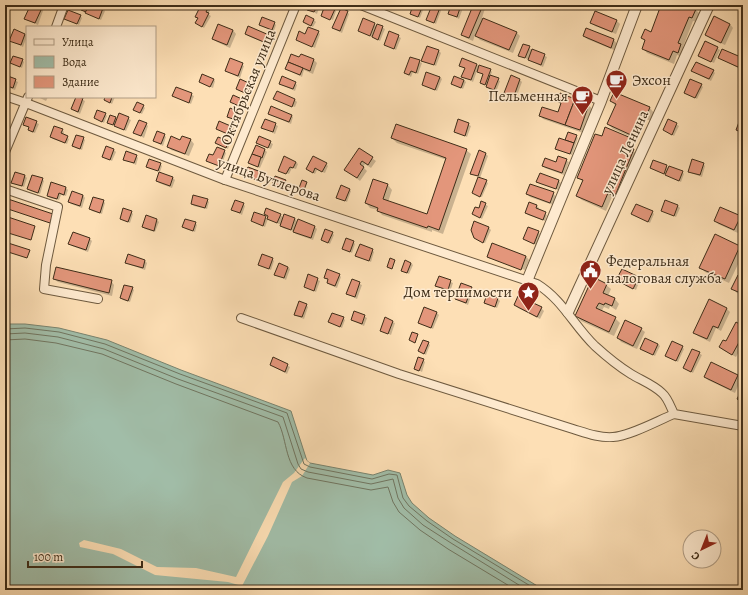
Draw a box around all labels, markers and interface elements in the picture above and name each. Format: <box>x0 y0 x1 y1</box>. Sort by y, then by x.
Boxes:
legend <box>26 26 156 98</box>
street label: Октябрьская улица <box>216 26 280 148</box>
text: Улица <box>62 34 94 50</box>
text: Вода <box>62 54 87 70</box>
cafe icon: Эхсон <box>604 67 630 100</box>
place label: Эхсон <box>632 70 671 90</box>
text: Здание <box>62 74 99 90</box>
cafe icon: Пельменная <box>570 83 596 116</box>
place label: Пельменная <box>488 86 568 106</box>
street label: улица Ленина <box>596 107 653 198</box>
street label: улица Бутлерова <box>214 152 323 206</box>
place label: Федеральная налоговая служба <box>606 251 722 288</box>
public building icon: Федеральная налоговая служба <box>578 257 604 290</box>
place icon: Дом терпимости <box>515 279 541 312</box>
place label: Дом терпимости <box>404 282 512 302</box>
north arrow <box>682 529 722 569</box>
scale bar <box>28 543 142 569</box>
text: С <box>688 548 703 564</box>
text: 100 m <box>34 549 63 565</box>

